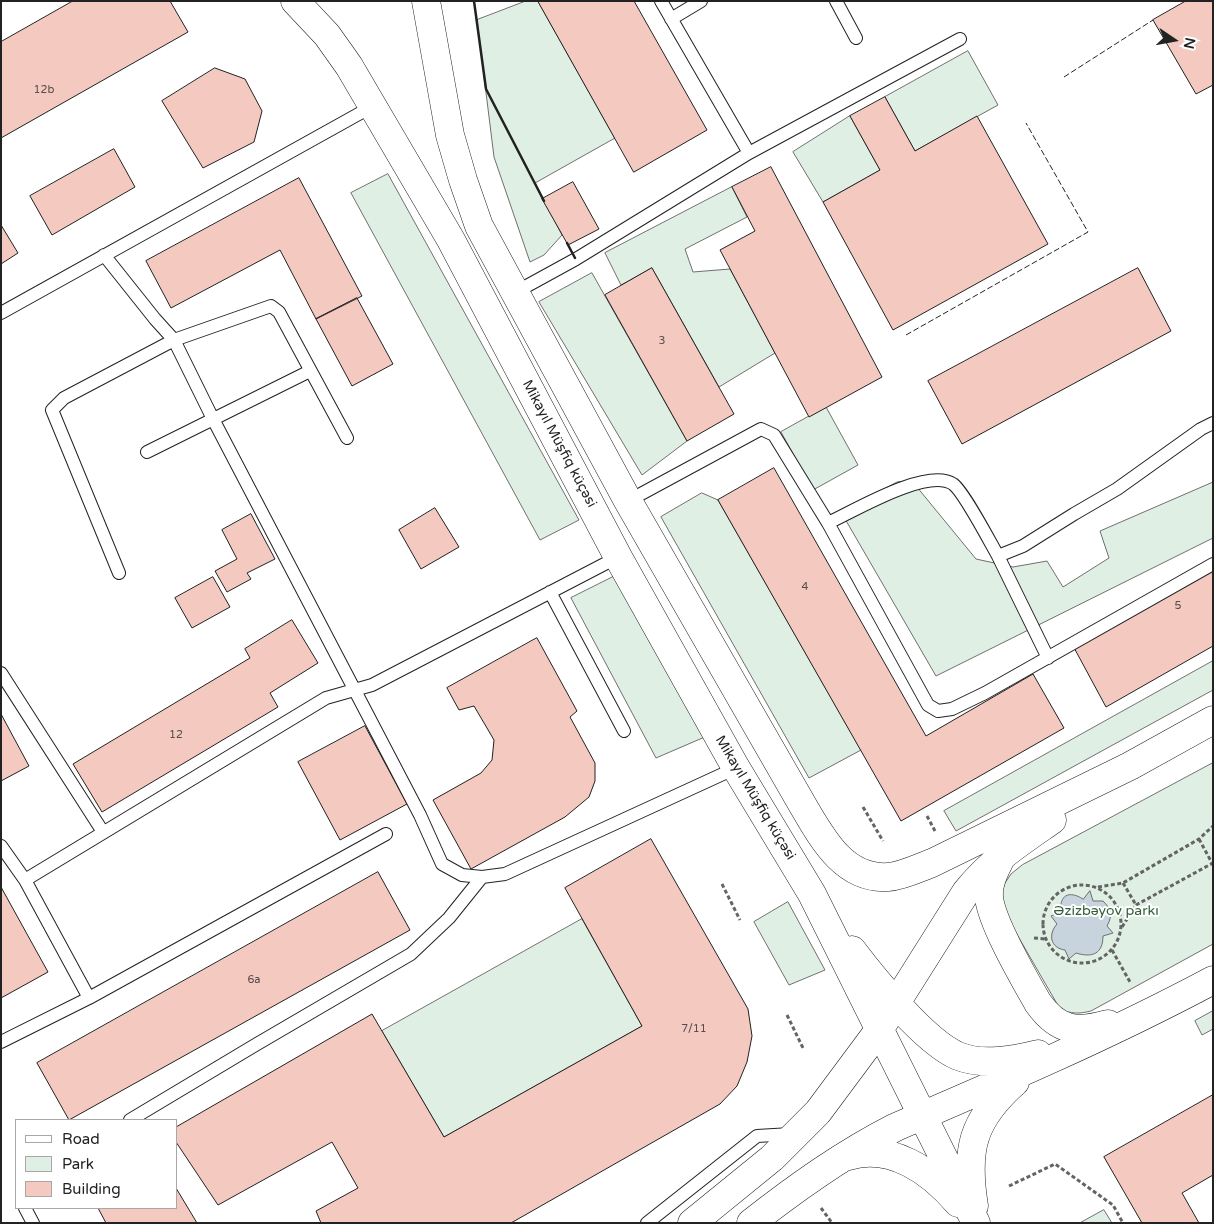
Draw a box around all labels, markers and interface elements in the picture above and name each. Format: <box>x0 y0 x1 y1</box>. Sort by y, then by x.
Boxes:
north arrow <box>1149 15 1199 65</box>
text: N <box>1180 36 1199 50</box>
house number: 12b <box>34 83 54 97</box>
house number: 3 <box>659 334 665 348</box>
street label: Mikayıl Müşfiq küçəsi <box>518 377 600 511</box>
house number: 4 <box>802 580 808 594</box>
house number: 5 <box>1175 599 1181 613</box>
house number: 12 <box>169 728 183 742</box>
street label: Mikayıl Müşfiq küçəsi <box>711 733 799 863</box>
park label: Əzizbəyov parkı <box>1053 903 1159 919</box>
house number: 6a <box>247 973 261 987</box>
house number: 7/11 <box>681 1022 707 1036</box>
legend <box>15 1119 178 1209</box>
text: Road <box>62 1130 100 1148</box>
text: Park <box>62 1155 94 1173</box>
text: Building <box>62 1180 121 1198</box>

